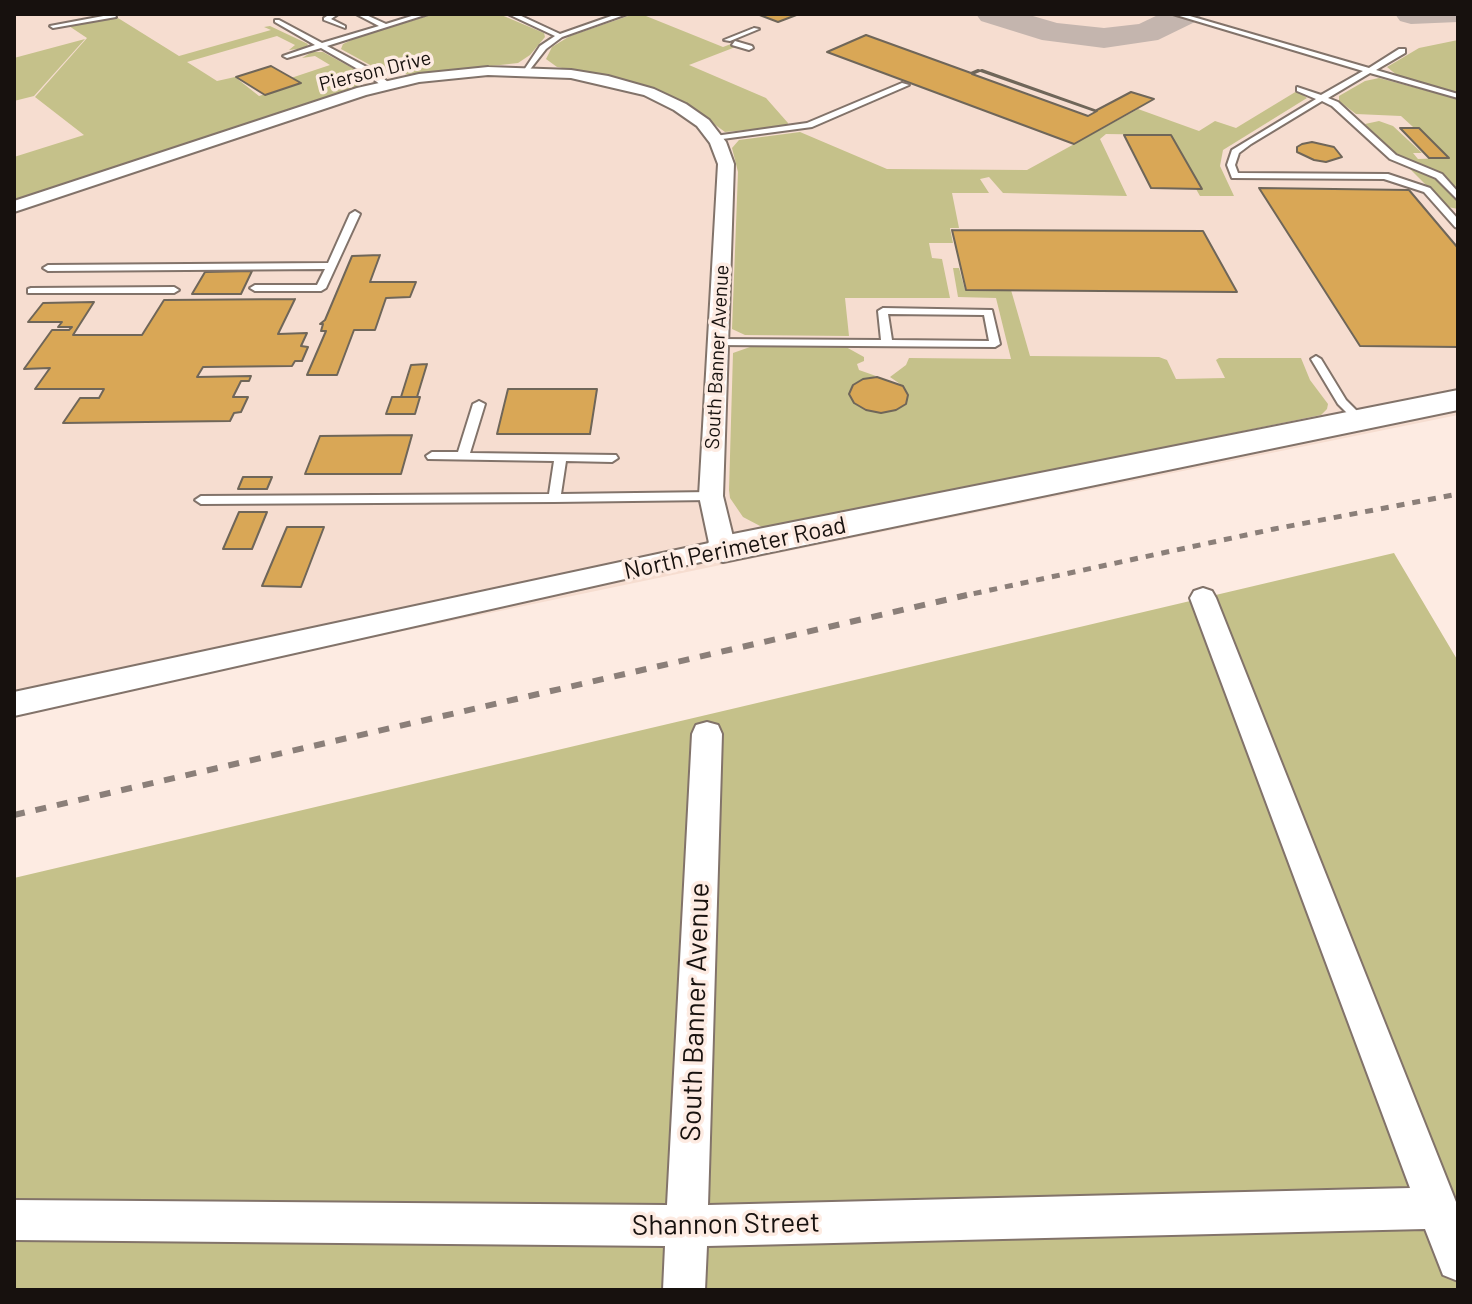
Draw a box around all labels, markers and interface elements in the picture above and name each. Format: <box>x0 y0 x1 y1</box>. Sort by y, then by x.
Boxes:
street label: Pierson Drive <box>316 45 434 97</box>
street label: South Banner Avenue <box>700 264 734 450</box>
street label: North Perimeter Road <box>621 510 849 586</box>
street label: South Banner Avenue <box>674 882 716 1142</box>
street label: Shannon Street <box>632 1206 820 1242</box>

